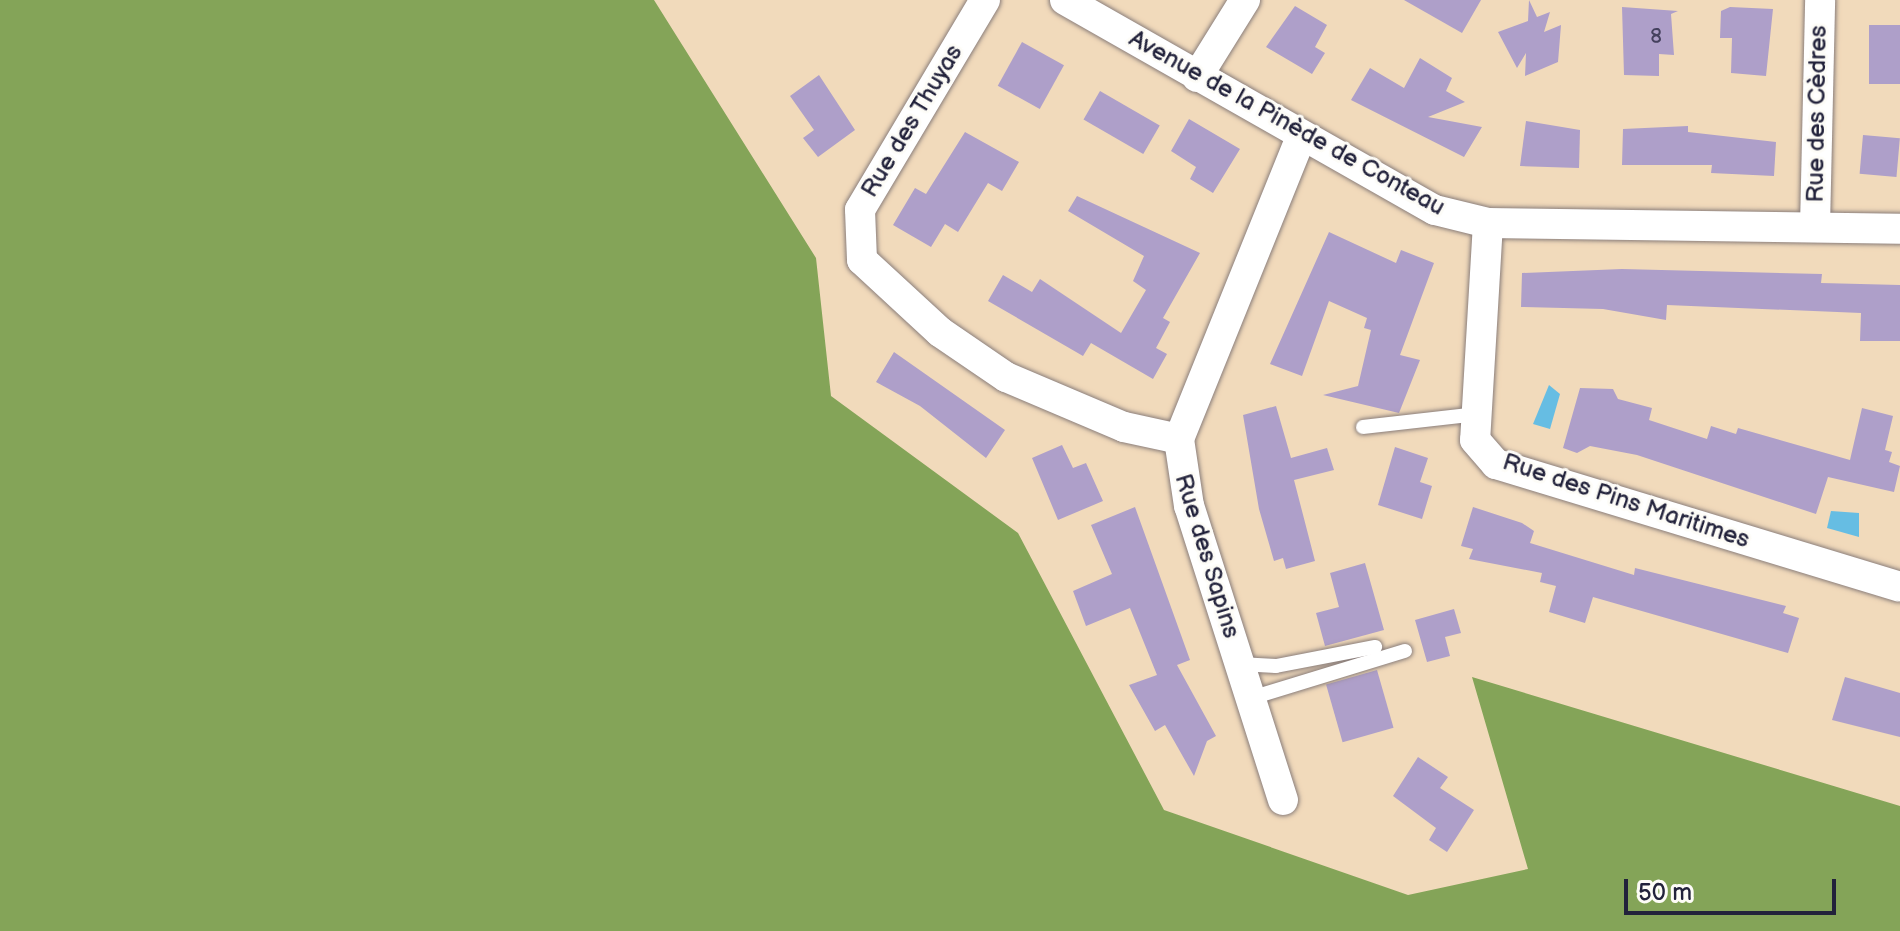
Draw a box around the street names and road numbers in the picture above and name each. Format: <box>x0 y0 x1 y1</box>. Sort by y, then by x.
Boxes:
street label: Avenue de la Pinède de Conteau <box>1124 24 1450 222</box>
street label: Rue des Cèdres <box>1801 25 1833 203</box>
street label: Rue des Thuyas <box>855 39 969 203</box>
street label: Rue des Pins Maritimes <box>1499 448 1753 554</box>
street label: Rue des Sapins <box>1168 470 1246 642</box>

